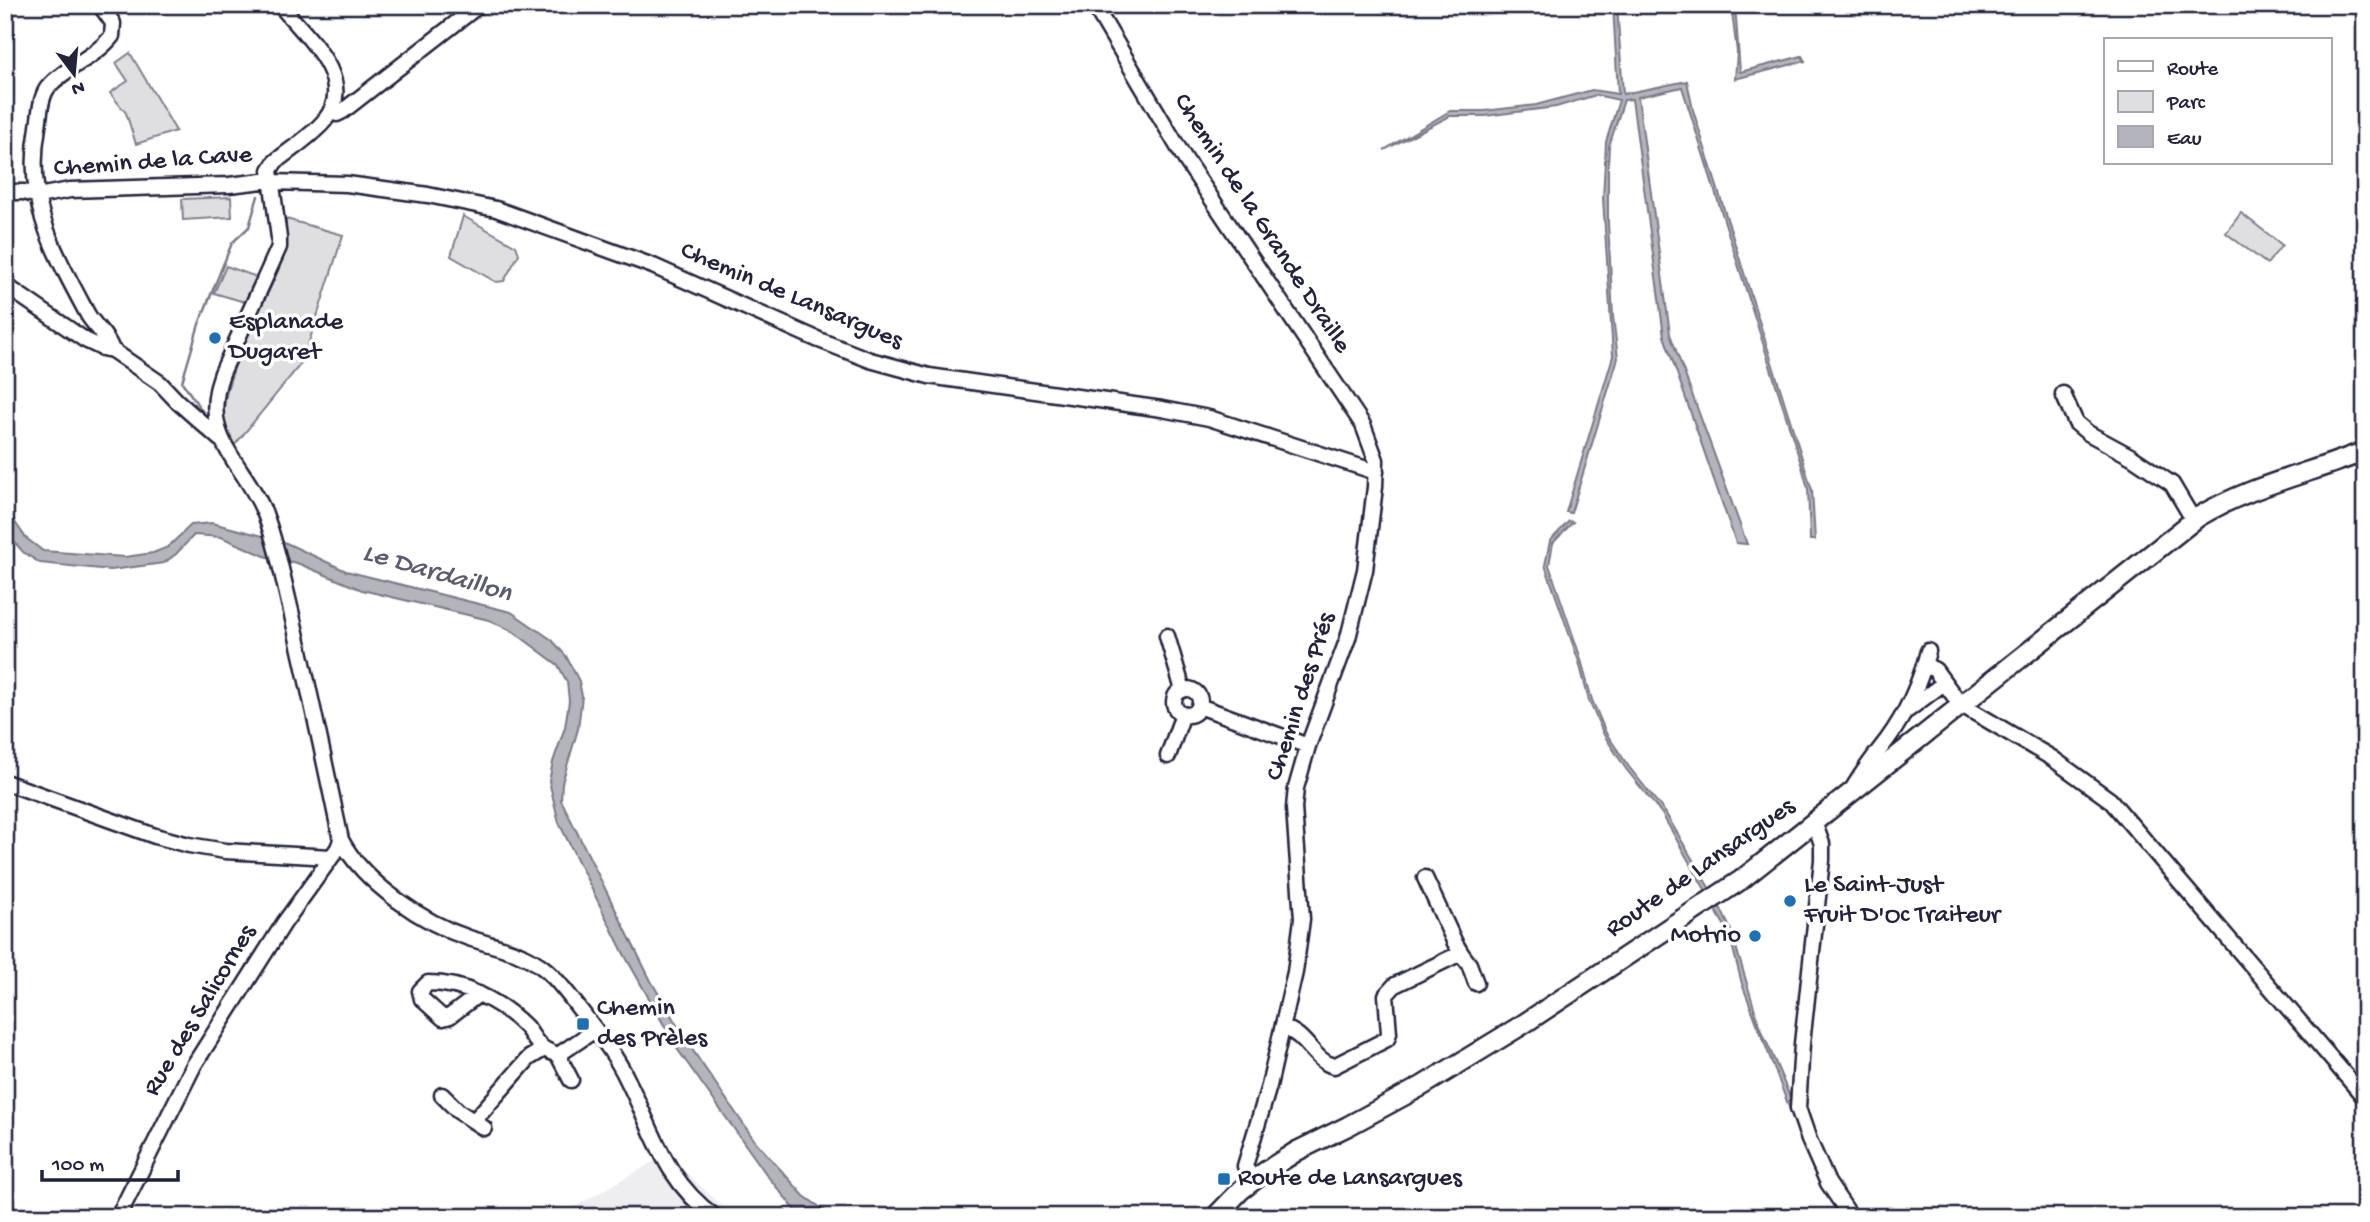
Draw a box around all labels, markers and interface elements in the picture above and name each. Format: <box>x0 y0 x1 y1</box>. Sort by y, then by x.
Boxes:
north arrow <box>38 38 108 108</box>
legend <box>2104 38 2332 164</box>
text: Route <box>2167 58 2219 83</box>
text: N <box>69 74 87 100</box>
street label: Chemin de la Grande Draille <box>1165 88 1357 360</box>
text: Parc <box>2166 92 2206 117</box>
text: Eau <box>2167 128 2202 153</box>
street label: Chemin de la Cave <box>53 141 254 185</box>
street label: Chemin de Lansargues <box>675 236 908 358</box>
place label: Esplanade Dugaret <box>227 308 344 369</box>
marker: Esplanade Dugaret <box>207 330 223 346</box>
water label: Le Dardaillon <box>359 537 516 611</box>
street label: Chemin des Prés <box>1260 608 1344 785</box>
street label: Route de Lansargues <box>1600 791 1803 946</box>
place label: Le Saint-Just Fruit D'Oc Traiteur <box>1803 871 2003 932</box>
marker: Le Saint-Just Fruit D'Oc Traiteur <box>1782 893 1798 909</box>
street label: Rue des Salicornes <box>138 918 265 1102</box>
place label: Motrio <box>1671 921 1741 952</box>
marker: Motrio <box>1747 928 1763 944</box>
place label: Chemin des Prèles <box>597 994 708 1055</box>
marker: Chemin des Prèles <box>575 1016 591 1032</box>
scale bar <box>42 1138 178 1182</box>
text: 100 m <box>51 1154 104 1179</box>
place label: Route de Lansargues <box>1238 1164 1463 1195</box>
marker: Route de Lansargues <box>1216 1171 1232 1187</box>

